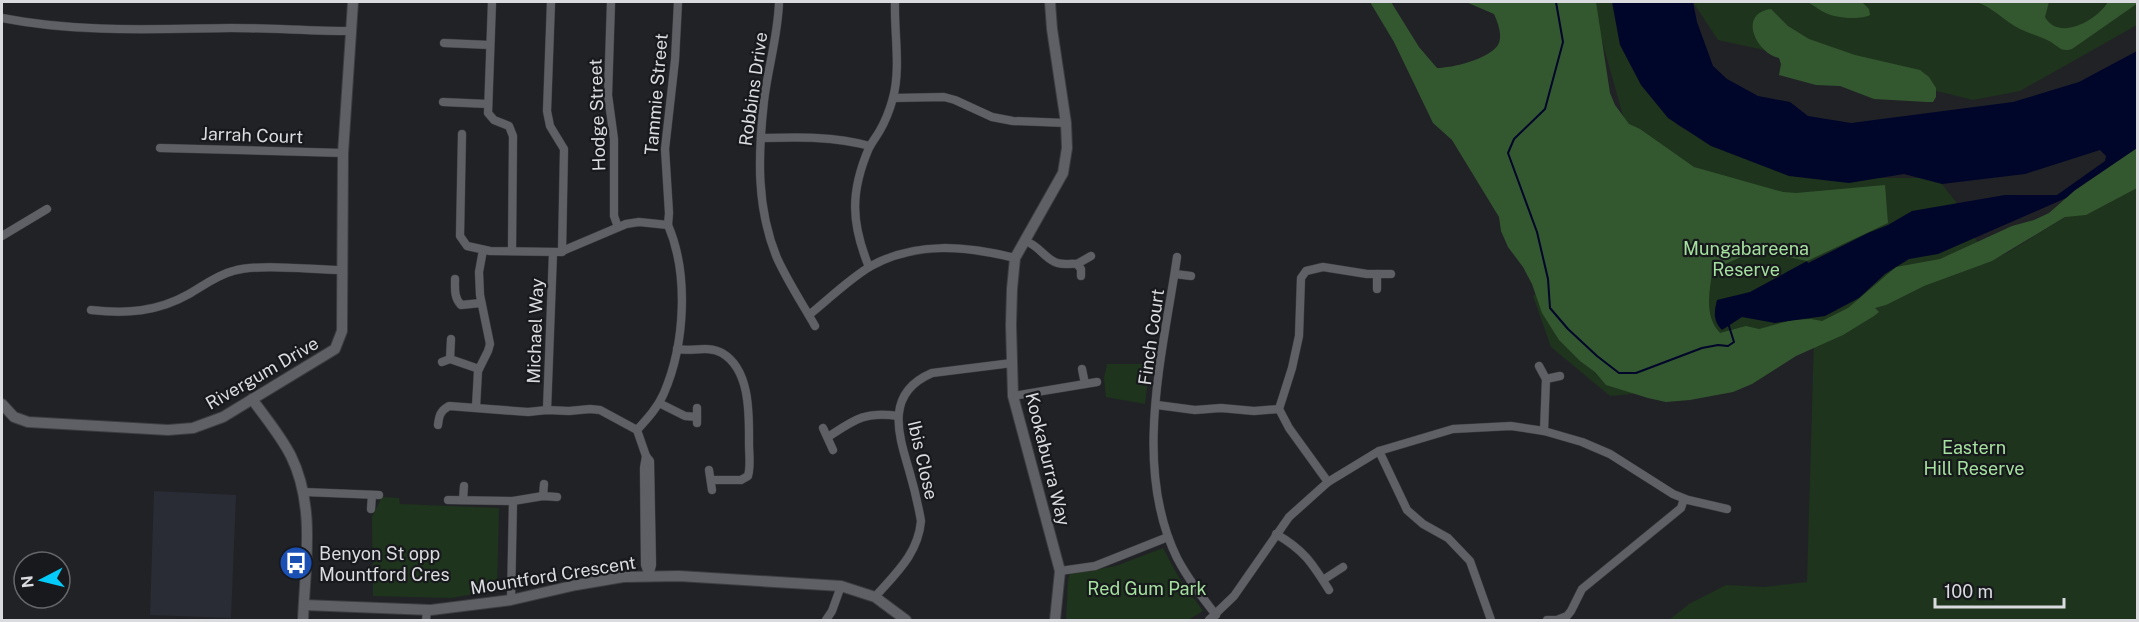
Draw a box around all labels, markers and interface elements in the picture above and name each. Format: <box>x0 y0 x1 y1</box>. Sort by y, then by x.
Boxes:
street label: Robbins Drive <box>735 31 771 147</box>
street label: Tammie Street <box>640 32 672 156</box>
street label: Hodge Street <box>585 58 609 172</box>
street label: Jarrah Court <box>201 123 303 147</box>
park label: Mungabareena Reserve <box>1683 238 1809 280</box>
street label: Michael Way <box>523 277 547 384</box>
street label: Finch Court <box>1134 288 1168 386</box>
street label: Rivergum Drive <box>202 332 322 414</box>
street label: Kookaburra Way <box>1021 390 1075 528</box>
street label: Ibis Close <box>904 418 942 502</box>
park label: Eastern Hill Reserve <box>1923 437 2025 479</box>
place label: Benyon St opp Mountford Cres <box>319 543 450 585</box>
bus stop icon: Benyon St opp Mountford Cres <box>278 545 314 581</box>
north arrow <box>12 550 72 610</box>
street label: Mountford Crescent <box>469 552 637 598</box>
scale bar <box>1935 571 2064 609</box>
text: N <box>17 574 38 589</box>
park label: Red Gum Park <box>1087 578 1207 599</box>
text: 100 m <box>1944 581 1993 602</box>

